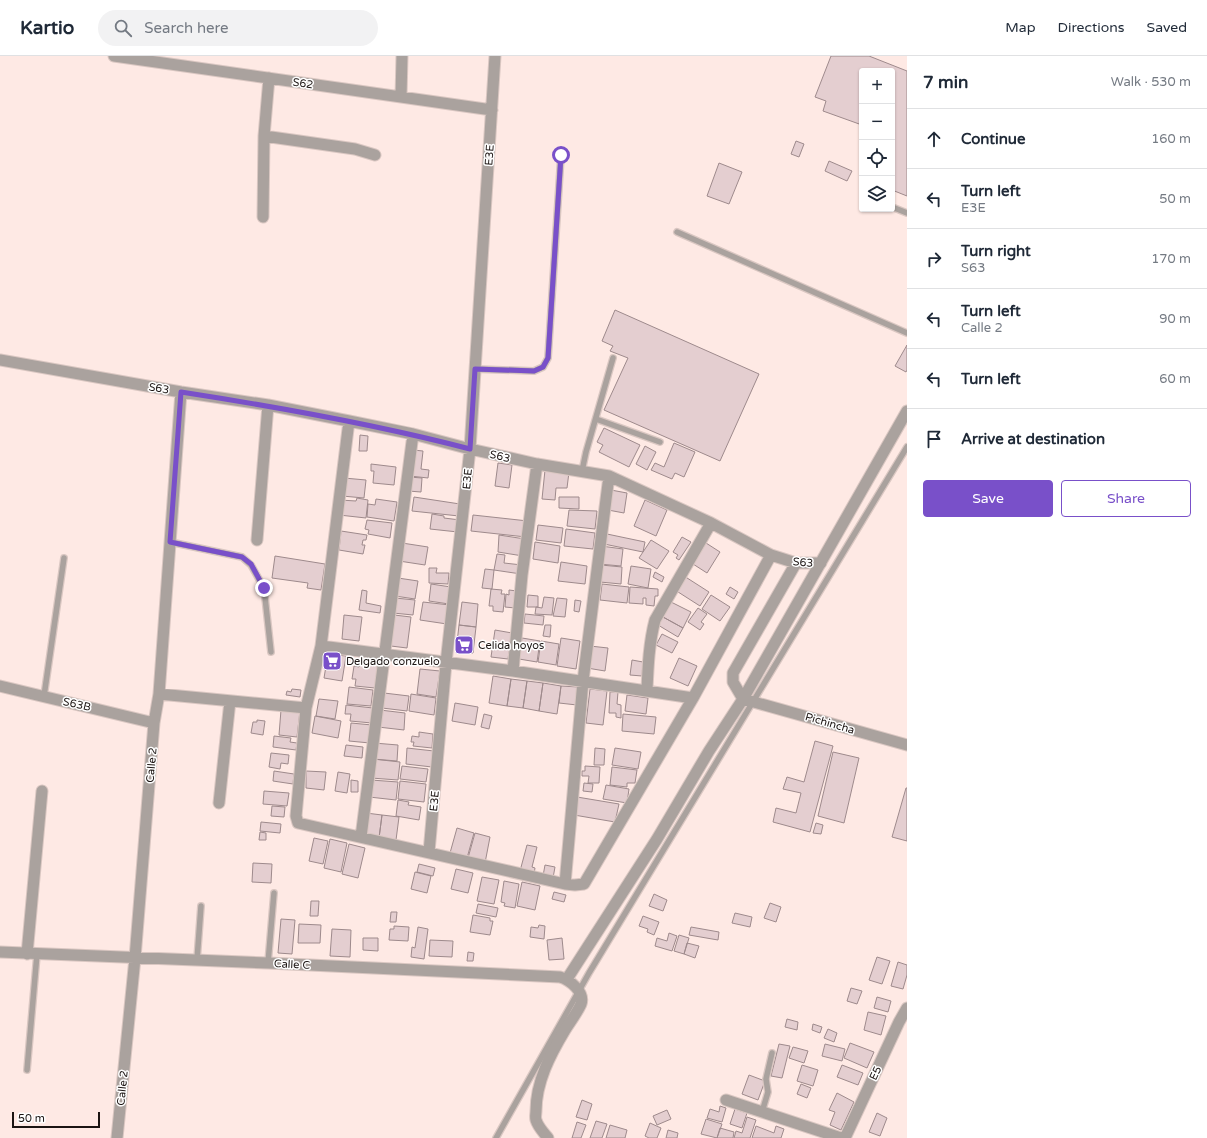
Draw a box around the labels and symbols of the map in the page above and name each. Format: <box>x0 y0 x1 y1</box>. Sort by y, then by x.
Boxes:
street label: S62 <box>292 76 314 91</box>
street label: E3E <box>482 144 497 166</box>
route start <box>552 146 570 164</box>
street label: S63 <box>148 380 170 397</box>
street label: S63 <box>488 448 511 465</box>
street label: E3E <box>460 468 475 490</box>
street label: S63 <box>792 555 814 570</box>
route end <box>255 579 273 597</box>
supermarket icon: Celida hoyos <box>453 634 475 656</box>
place label: Celida hoyos <box>478 639 544 652</box>
supermarket icon: Delgado conzuelo <box>321 650 343 672</box>
place label: Delgado conzuelo <box>346 655 440 668</box>
street label: S63B <box>62 695 92 714</box>
street label: Pichincha <box>804 710 856 737</box>
street label: Calle 2 <box>143 747 160 783</box>
street label: E3E <box>427 790 442 812</box>
street label: Calle C <box>274 957 311 972</box>
street label: E5 <box>867 1064 884 1082</box>
street label: Calle 2 <box>114 1070 131 1106</box>
scale bar <box>12 1110 100 1129</box>

